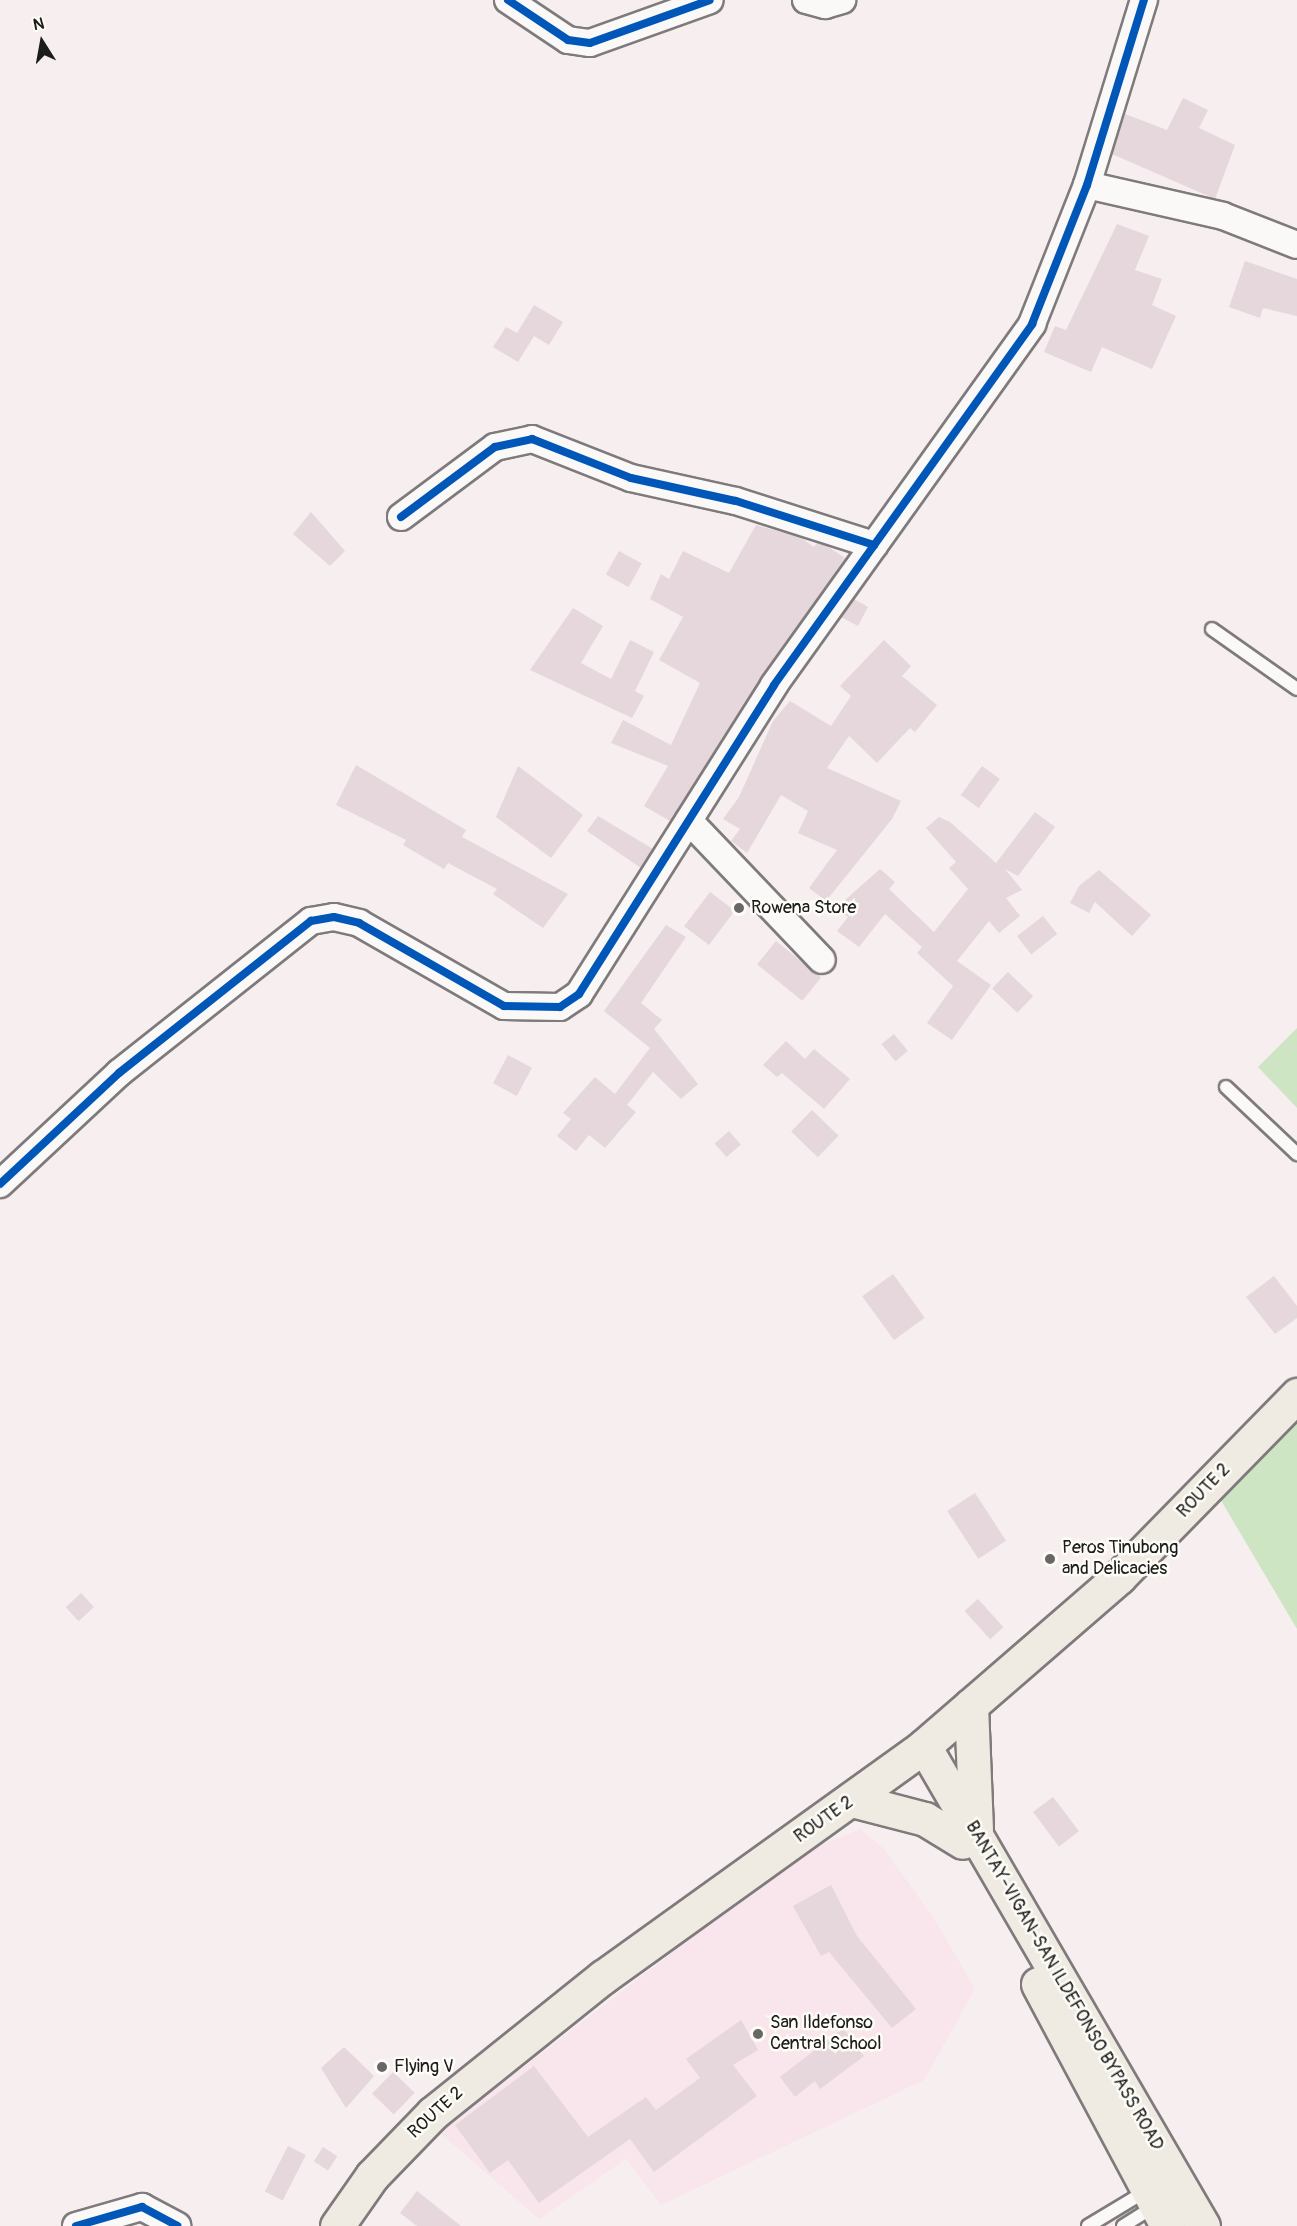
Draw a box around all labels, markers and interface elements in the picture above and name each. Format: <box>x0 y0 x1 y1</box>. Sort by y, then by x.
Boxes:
north arrow <box>12 12 72 72</box>
text: N <box>31 13 46 35</box>
place label: Rowena Store <box>751 897 856 919</box>
marker: Rowena Store <box>732 901 746 915</box>
street label: ROUTE 2 <box>1173 1459 1235 1523</box>
place label: Peros Tinubong and Delicacies <box>1062 1538 1178 1580</box>
marker: Peros Tinubong and Delicacies <box>1043 1552 1057 1566</box>
street label: ROUTE 2 <box>790 1792 858 1848</box>
street label: BANTAY-VIGAN-SAN ILDEFONSO BYPASS ROAD <box>960 1817 1168 2155</box>
place label: San Ildefonso Central School <box>770 2013 882 2056</box>
marker: San Ildefonso Central School <box>751 2027 765 2041</box>
place label: Flying V <box>394 2056 454 2078</box>
marker: Flying V <box>375 2060 389 2074</box>
street label: ROUTE 2 <box>404 2083 468 2143</box>

